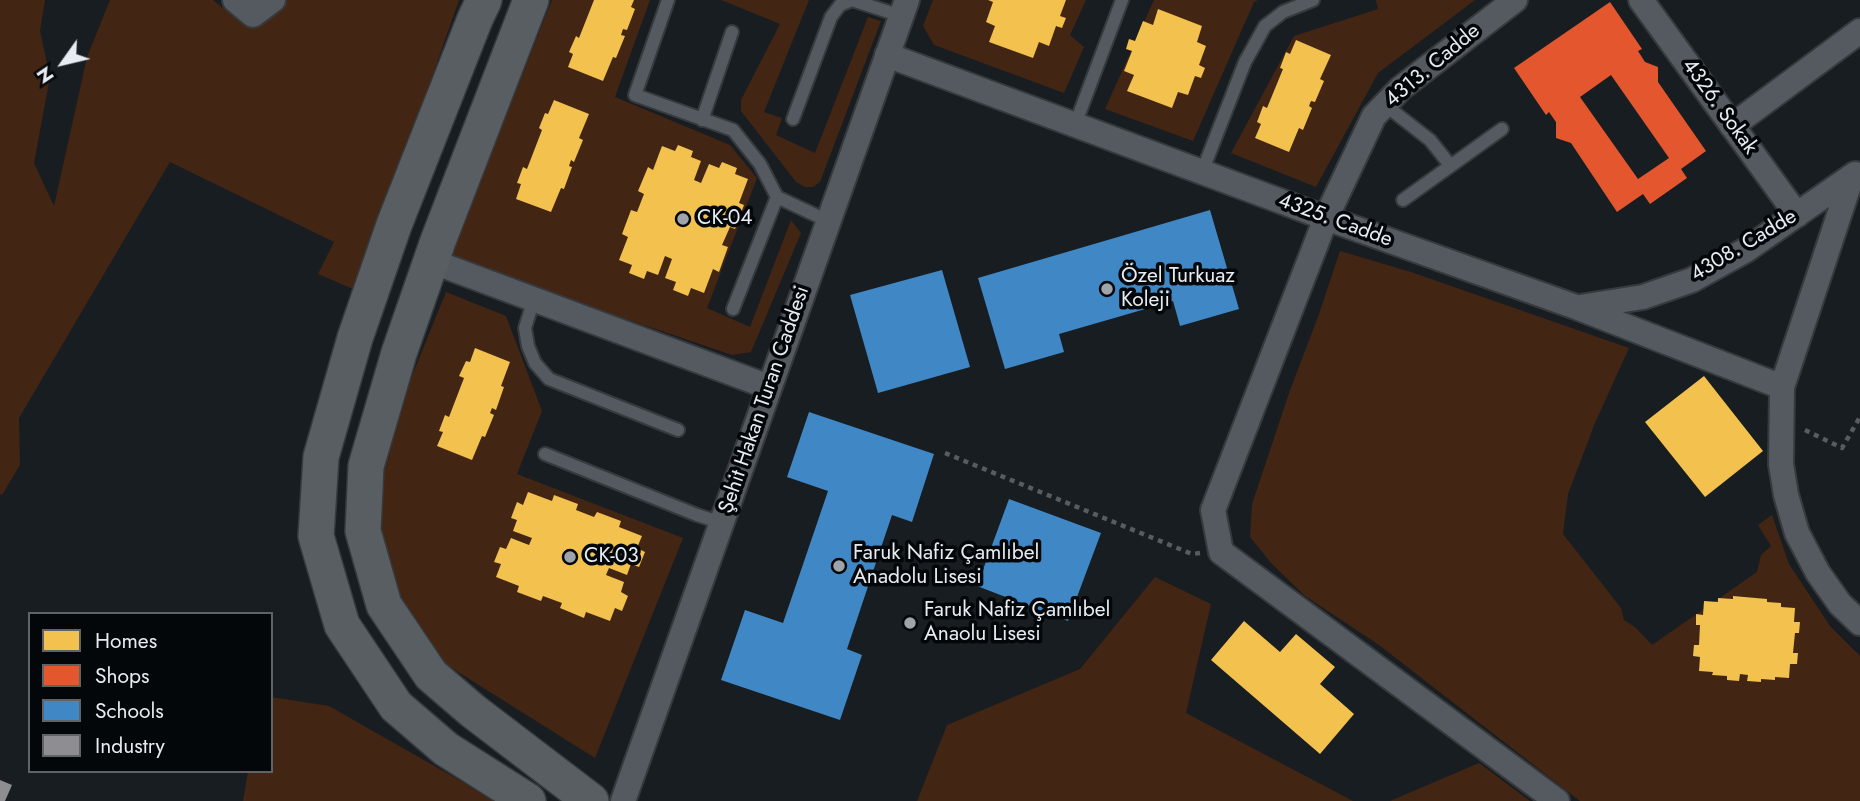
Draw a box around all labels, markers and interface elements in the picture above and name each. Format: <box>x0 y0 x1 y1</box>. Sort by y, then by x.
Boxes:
street label: 4313. Cadde <box>1380 19 1486 113</box>
north arrow <box>28 28 98 98</box>
street label: 4326. Sokak <box>1676 54 1762 160</box>
text: N <box>30 61 61 89</box>
street label: 4325. Cadde <box>1275 189 1395 253</box>
street label: 4308. Cadde <box>1686 204 1802 288</box>
place label: CK-04 <box>697 206 753 232</box>
marker: CK-04 <box>675 211 691 227</box>
place label: Özel Turkuaz Koleji <box>1121 264 1235 314</box>
marker: Özel Turkuaz Koleji <box>1099 281 1115 297</box>
street label: Şehit Hakan Turan Caddesi <box>714 283 816 517</box>
place label: Faruk Nafiz Çamlıbel Anadolu Lisesi <box>853 541 1039 591</box>
place label: CK-03 <box>584 544 639 570</box>
marker: CK-03 <box>562 549 578 565</box>
marker: Faruk Nafiz Çamlıbel Anadolu Lisesi <box>831 558 847 574</box>
place label: Faruk Nafiz Çamlıbel Anaolu Lisesi <box>924 598 1110 648</box>
legend <box>28 612 273 773</box>
marker: Faruk Nafiz Çamlıbel Anaolu Lisesi <box>902 615 918 631</box>
text: Homes <box>95 626 157 656</box>
text: Shops <box>95 661 149 691</box>
text: Schools <box>95 696 164 726</box>
text: Industry <box>95 731 165 761</box>

